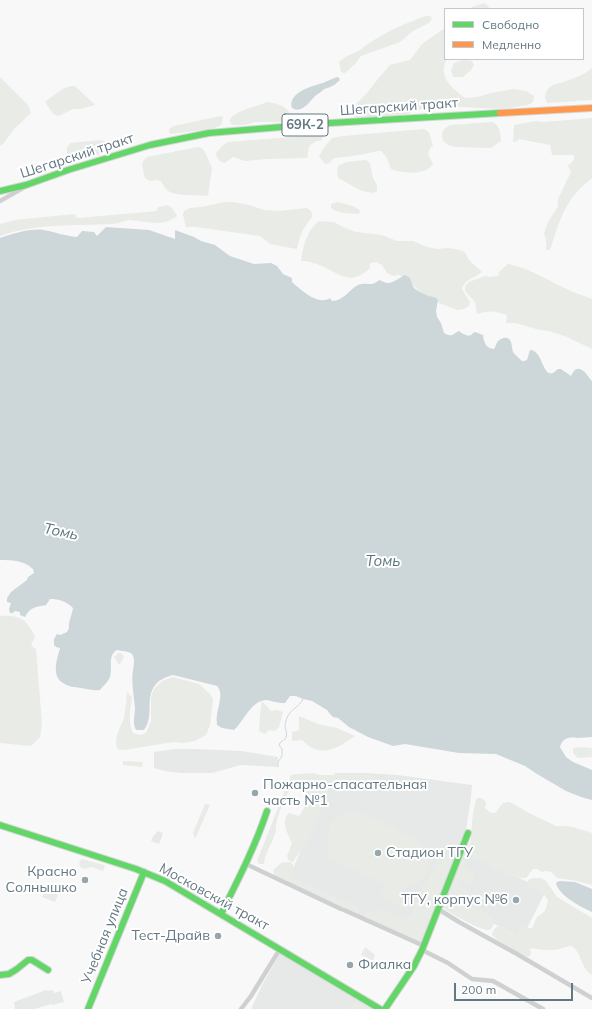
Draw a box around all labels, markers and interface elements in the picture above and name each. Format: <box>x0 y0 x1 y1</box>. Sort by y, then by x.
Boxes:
legend <box>444 8 584 60</box>
text: Свободно <box>482 17 539 32</box>
text: Медленно <box>482 37 541 52</box>
street label: Шегарский тракт <box>339 94 459 120</box>
road number: 69К-2 <box>282 114 328 136</box>
street label: Шегарский тракт <box>18 130 136 182</box>
water label: Томь <box>42 520 80 544</box>
water label: Томь <box>366 552 400 570</box>
place label: Пожарно-спасательная часть №1 <box>263 777 427 810</box>
marker: Пожарно-спасательная часть №1 <box>250 788 260 798</box>
place label: Стадион ТГУ <box>386 845 473 861</box>
marker: Стадион ТГУ <box>373 848 383 858</box>
street label: Московский тракт <box>156 860 272 934</box>
place label: Красно Солнышко <box>5 864 77 896</box>
marker: Красно Солнышко <box>80 875 90 885</box>
street label: Учебная улица <box>78 886 132 986</box>
place label: ТГУ, корпус №6 <box>401 892 508 908</box>
marker: ТГУ, корпус №6 <box>511 895 521 905</box>
place label: Тест-Драйв <box>131 928 210 944</box>
marker: Тест-Драйв <box>213 931 223 941</box>
place label: Фиалка <box>358 957 411 973</box>
marker: Фиалка <box>345 960 355 970</box>
scale bar <box>456 975 575 1001</box>
text: 200 m <box>461 982 496 997</box>

